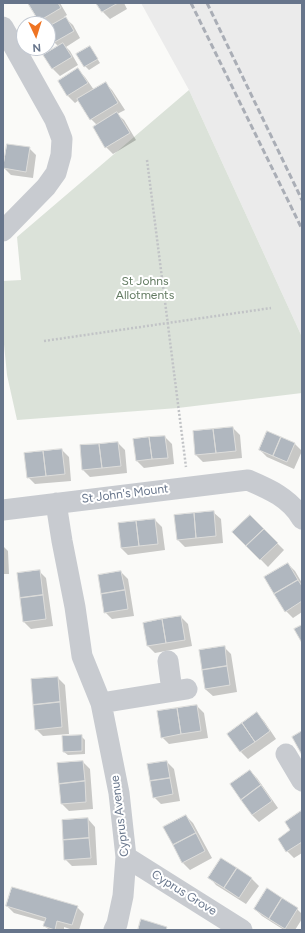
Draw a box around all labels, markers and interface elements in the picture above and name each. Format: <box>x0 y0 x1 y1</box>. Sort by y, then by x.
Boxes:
north arrow <box>16 16 56 56</box>
text: N <box>32 41 42 54</box>
park label: St Johns Allotments <box>116 274 174 302</box>
street label: St John's Mount <box>81 482 169 506</box>
street label: Cyprus Avenue <box>108 774 132 858</box>
street label: Cyprus Grove <box>149 867 219 919</box>

